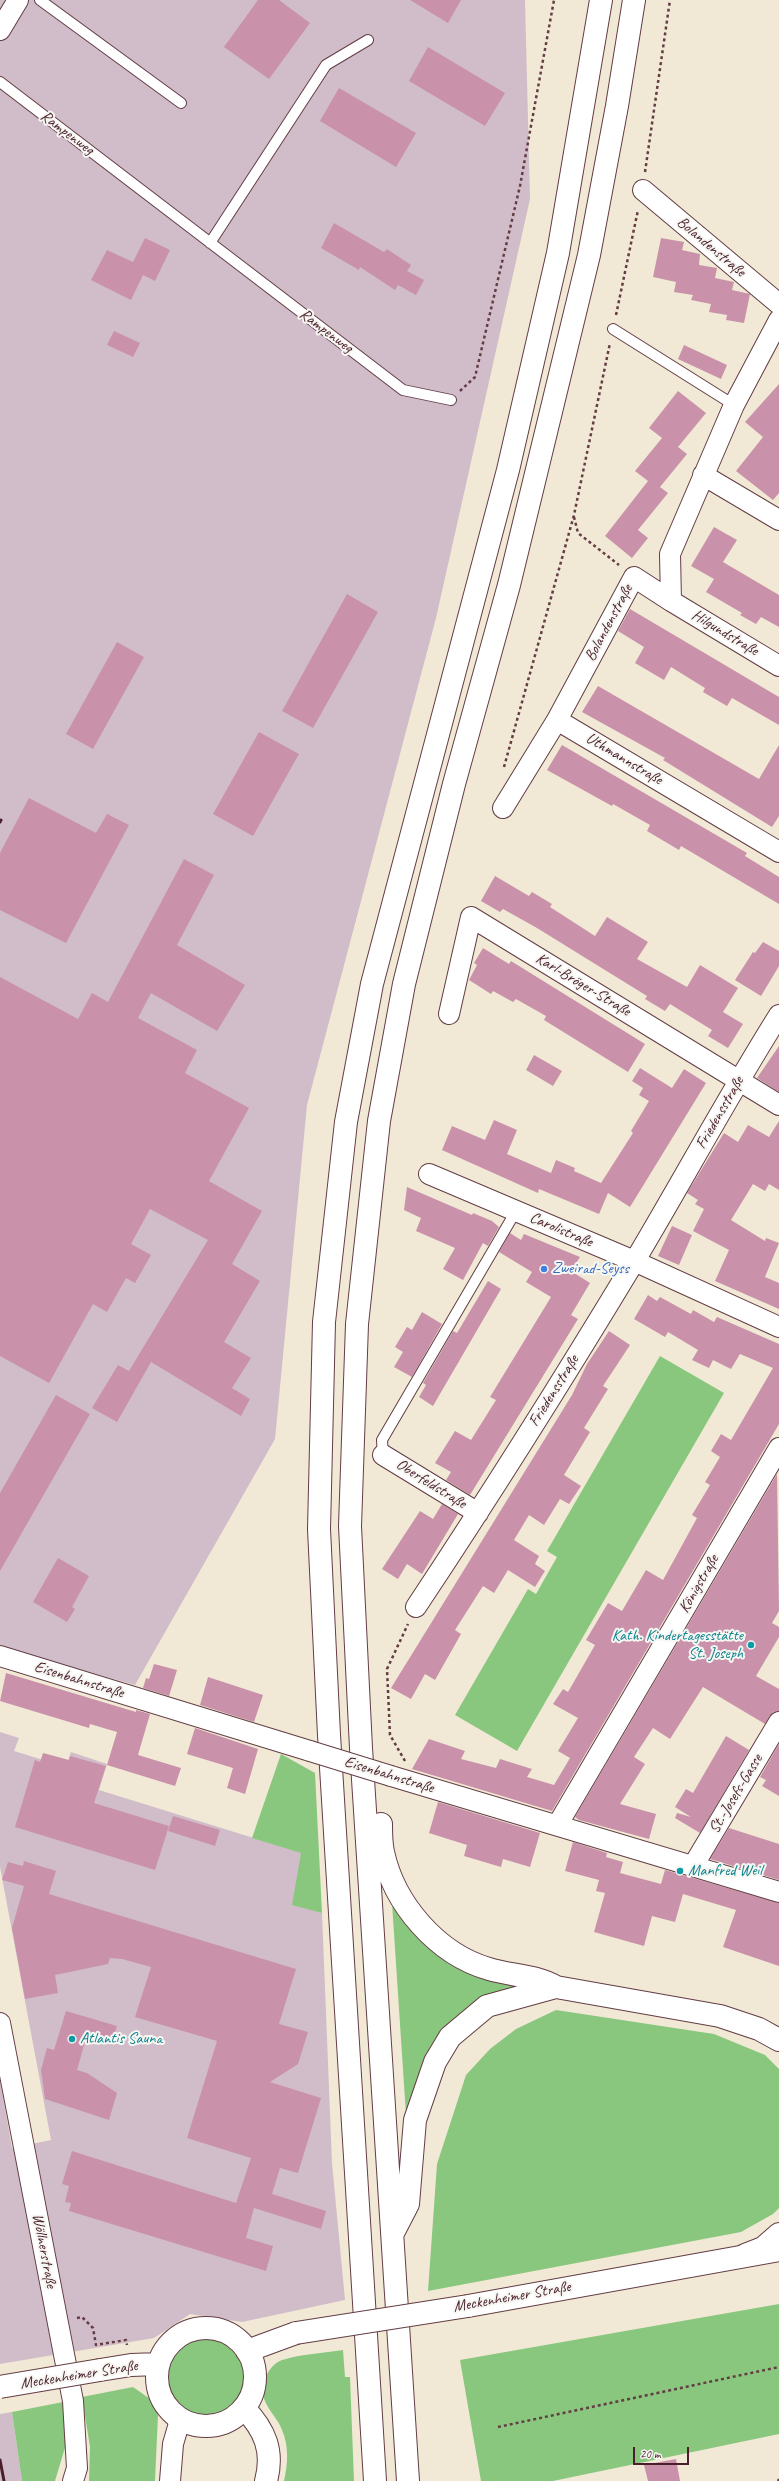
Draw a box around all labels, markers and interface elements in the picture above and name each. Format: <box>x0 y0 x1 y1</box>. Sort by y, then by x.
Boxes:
street label: Rampenweg <box>36 107 98 159</box>
street label: Bolandenstraße <box>673 213 749 281</box>
street label: Rampenweg <box>295 305 357 357</box>
street label: Bolandenstraße <box>581 581 637 665</box>
street label: Hilgundstraße <box>688 606 762 660</box>
street label: Uthmannstraße <box>582 729 666 789</box>
street label: Karl-Bröger-Straße <box>532 949 634 1021</box>
street label: Friedensstraße <box>692 1073 748 1153</box>
street label: Carolistraße <box>527 1208 595 1252</box>
place label: Zweirad-Seyss <box>552 1259 629 1279</box>
marker: Zweirad-Seyss <box>539 1264 549 1274</box>
street label: Friedensstraße <box>525 1352 583 1430</box>
street label: Oberfeldstraße <box>392 1455 470 1513</box>
street label: Königstraße <box>675 1551 723 1617</box>
place label: Kath. Kindertagesstätte St. Joseph <box>612 1626 743 1664</box>
marker: Kath. Kindertagesstätte St. Joseph <box>746 1640 756 1650</box>
street label: Eisenbahnstraße <box>32 1657 126 1703</box>
street label: St.-Josefs-Gasse <box>705 1751 767 1837</box>
street label: Eisenbahnstraße <box>342 1752 436 1798</box>
place label: Manfred Weil <box>688 1861 762 1881</box>
marker: Manfred Weil <box>675 1866 685 1876</box>
place label: Atlantis Sauna <box>80 2029 162 2049</box>
marker: Atlantis Sauna <box>67 2034 77 2044</box>
street label: Wöllnerstraße <box>27 2212 61 2290</box>
street label: Meckenheimer Straße <box>452 2277 572 2317</box>
street label: Meckenheimer Straße <box>19 2356 139 2394</box>
scale bar <box>635 2439 691 2465</box>
text: 20 m <box>640 2446 660 2462</box>

